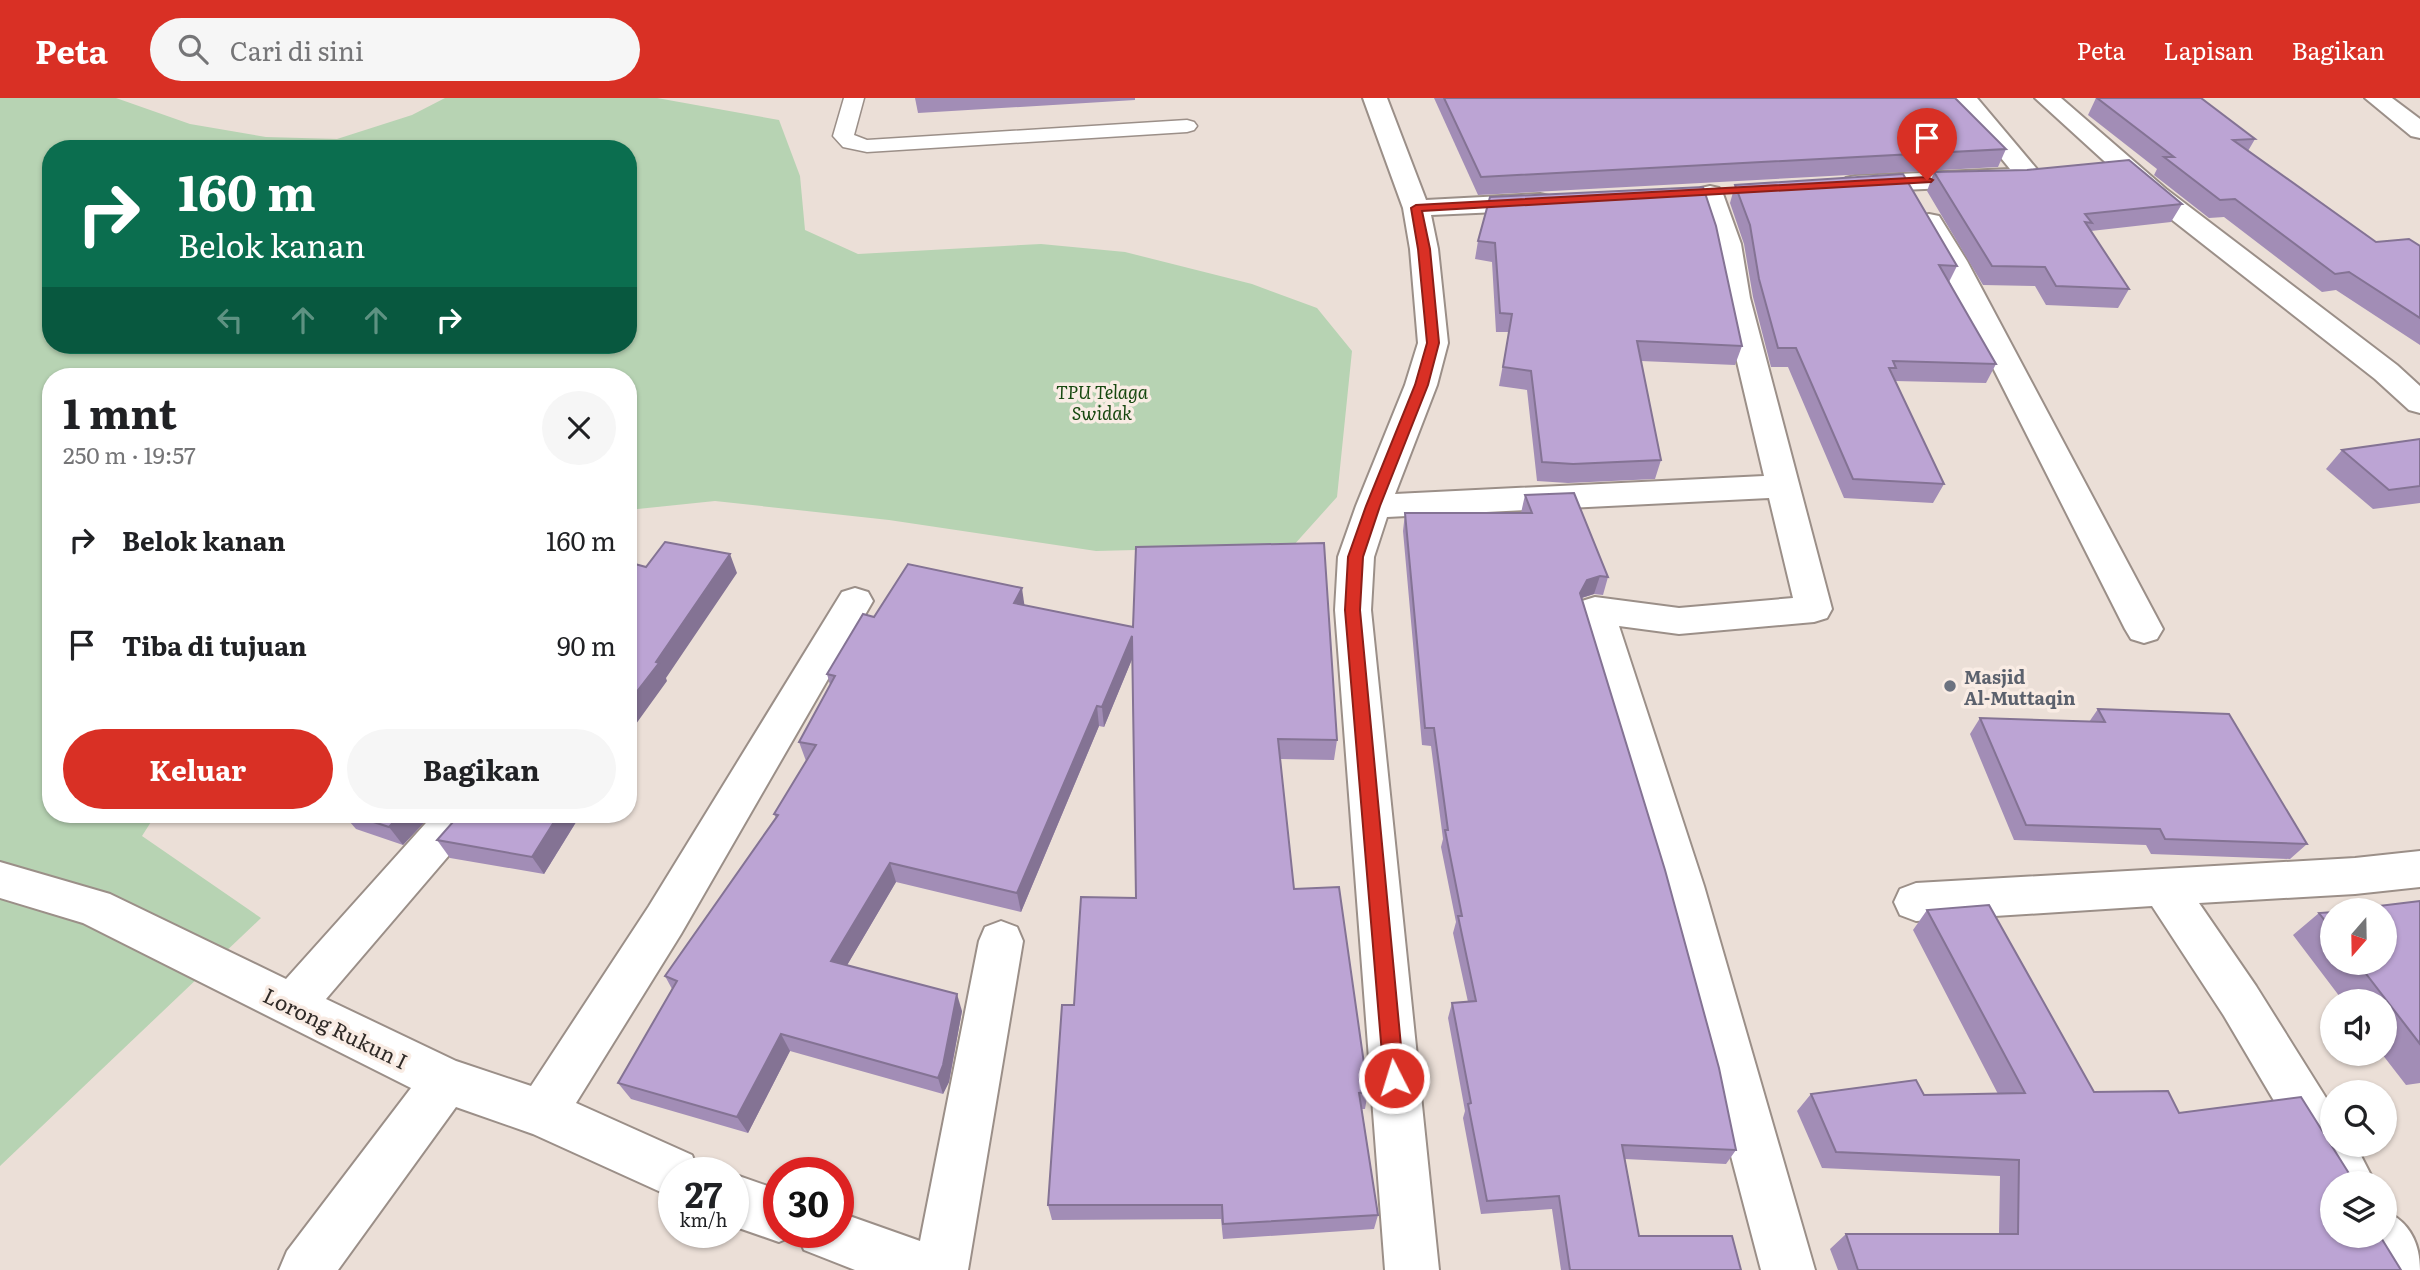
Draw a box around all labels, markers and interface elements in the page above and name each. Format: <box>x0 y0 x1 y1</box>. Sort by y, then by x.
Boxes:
search box <box>150 18 640 81</box>
text: Peta <box>35 25 108 74</box>
icon: search <box>174 30 212 68</box>
text: Cari di sini <box>230 30 364 69</box>
text: Peta <box>2076 32 2125 67</box>
text: Lapisan <box>2163 32 2254 67</box>
text: Bagikan <box>2292 32 2385 67</box>
pin <box>1897 108 1957 180</box>
icon: arrive <box>1908 119 1946 157</box>
text: 160 m <box>178 153 316 226</box>
icon: right <box>63 168 154 259</box>
text: Belok kanan <box>178 220 366 268</box>
icon: left <box>211 301 249 339</box>
icon: ahead <box>284 301 322 339</box>
icon: ahead <box>357 301 395 339</box>
icon: right <box>430 301 468 339</box>
park label: TPU Telaga Swidak <box>1056 378 1149 426</box>
text: 1 mnt <box>63 380 177 442</box>
button: close <box>542 391 616 465</box>
text: 250 m · 19:57 <box>63 437 196 471</box>
text: Belok kanan <box>122 520 286 559</box>
text: 160 m <box>546 520 616 559</box>
icon: right <box>63 521 101 559</box>
text: Tiba di tujuan <box>122 625 307 664</box>
text: 90 m <box>557 625 616 664</box>
icon: arrive <box>63 626 101 664</box>
place label: Masjid Al-Muttaqin <box>1964 663 2076 711</box>
marker: Masjid Al-Muttaqin <box>1942 678 1958 694</box>
button: Keluar <box>63 729 333 809</box>
button: Bagikan <box>347 729 616 809</box>
north arrow <box>2320 898 2398 975</box>
map controls <box>2320 898 2397 1248</box>
street label: Lorong Rukun I <box>259 979 413 1075</box>
button: sound <box>2320 989 2397 1066</box>
position arrow <box>1357 1041 1431 1115</box>
button: search <box>2320 1080 2397 1157</box>
speed limit sign: 30 <box>763 1157 854 1248</box>
text: 27 <box>685 1167 722 1219</box>
button: layers <box>2320 1171 2397 1248</box>
text: km/h <box>680 1206 727 1233</box>

